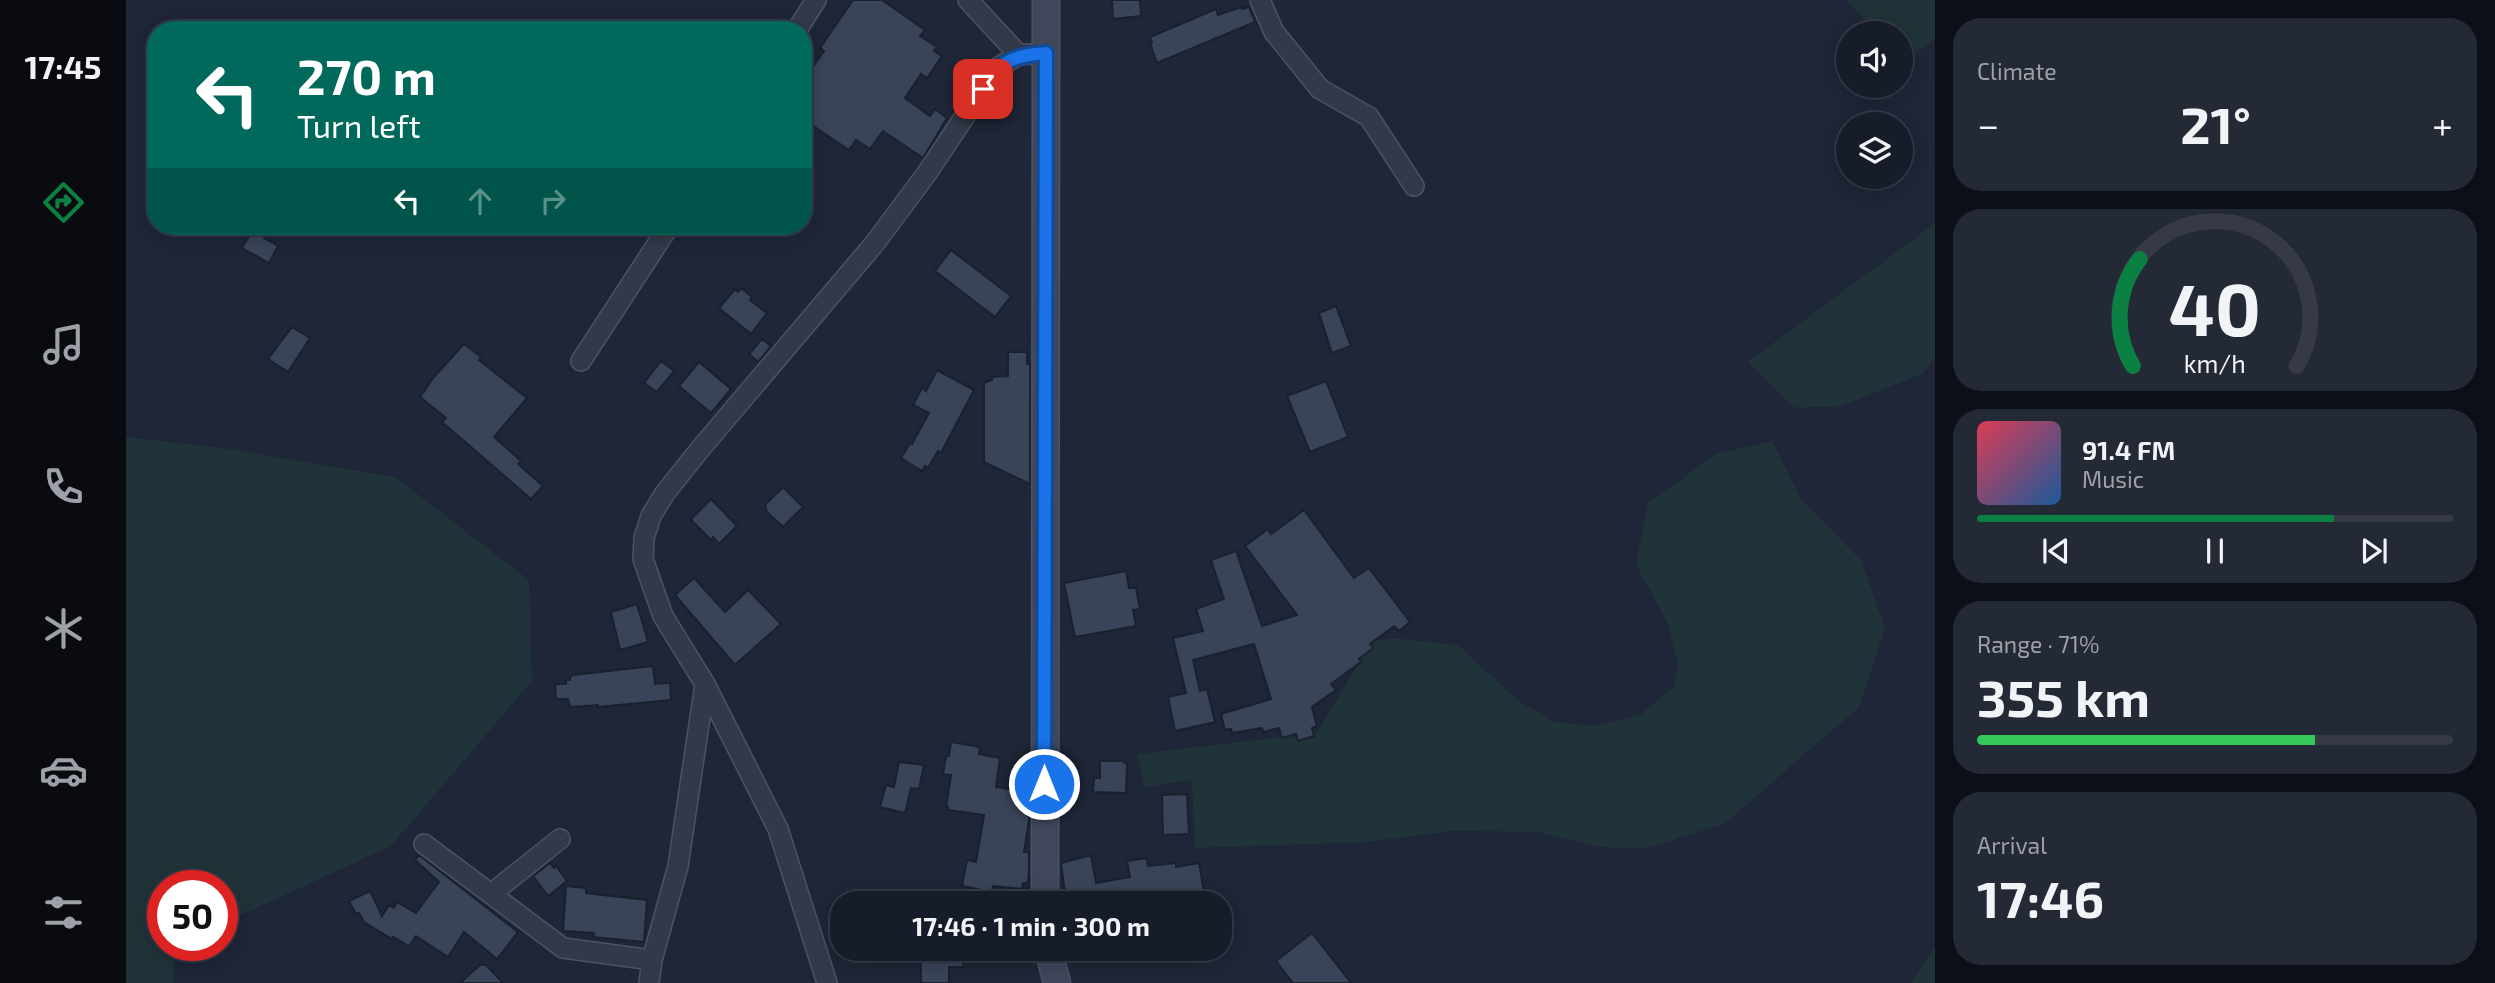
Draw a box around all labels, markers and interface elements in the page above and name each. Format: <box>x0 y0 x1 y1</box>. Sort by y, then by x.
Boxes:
map controls <box>1836 21 1913 189</box>
button: sound <box>1836 21 1913 98</box>
text: 270 m <box>297 46 436 105</box>
text: 17:45 <box>25 47 102 85</box>
icon: left <box>182 49 273 140</box>
text: Climate <box>1977 57 2057 85</box>
pin <box>953 59 1013 119</box>
icon: arrive <box>964 70 1002 108</box>
text: 21° <box>2180 92 2251 154</box>
text: − <box>1977 101 1999 147</box>
text: + <box>2432 101 2453 147</box>
text: Turn left <box>297 106 421 144</box>
button: layers <box>1836 112 1913 189</box>
icon: directions <box>39 178 88 227</box>
icon: left <box>388 182 426 220</box>
icon: ahead <box>461 182 499 220</box>
icon: right <box>534 182 572 220</box>
text: 40 <box>2169 264 2261 352</box>
icon: music <box>39 320 88 369</box>
text: km/h <box>2184 348 2246 378</box>
text: 91.4 FM <box>2082 434 2175 465</box>
icon: phone <box>39 462 88 511</box>
text: Music <box>2082 465 2144 493</box>
icon: previous <box>2037 532 2075 570</box>
icon: pause <box>2196 532 2234 570</box>
icon: next <box>2355 532 2393 570</box>
icon: climate <box>39 604 88 653</box>
text: Range · 71% <box>1977 630 2099 658</box>
text: 355 km <box>1977 665 2150 727</box>
icon: car <box>39 746 88 795</box>
position arrow <box>1007 747 1081 821</box>
text: Arrival <box>1977 831 2047 859</box>
text: 17:46 <box>1977 866 2104 928</box>
speed limit sign: 50 <box>147 870 238 961</box>
icon: filters <box>39 888 88 937</box>
text: 17:46 · 1 min · 300 m <box>912 910 1150 941</box>

